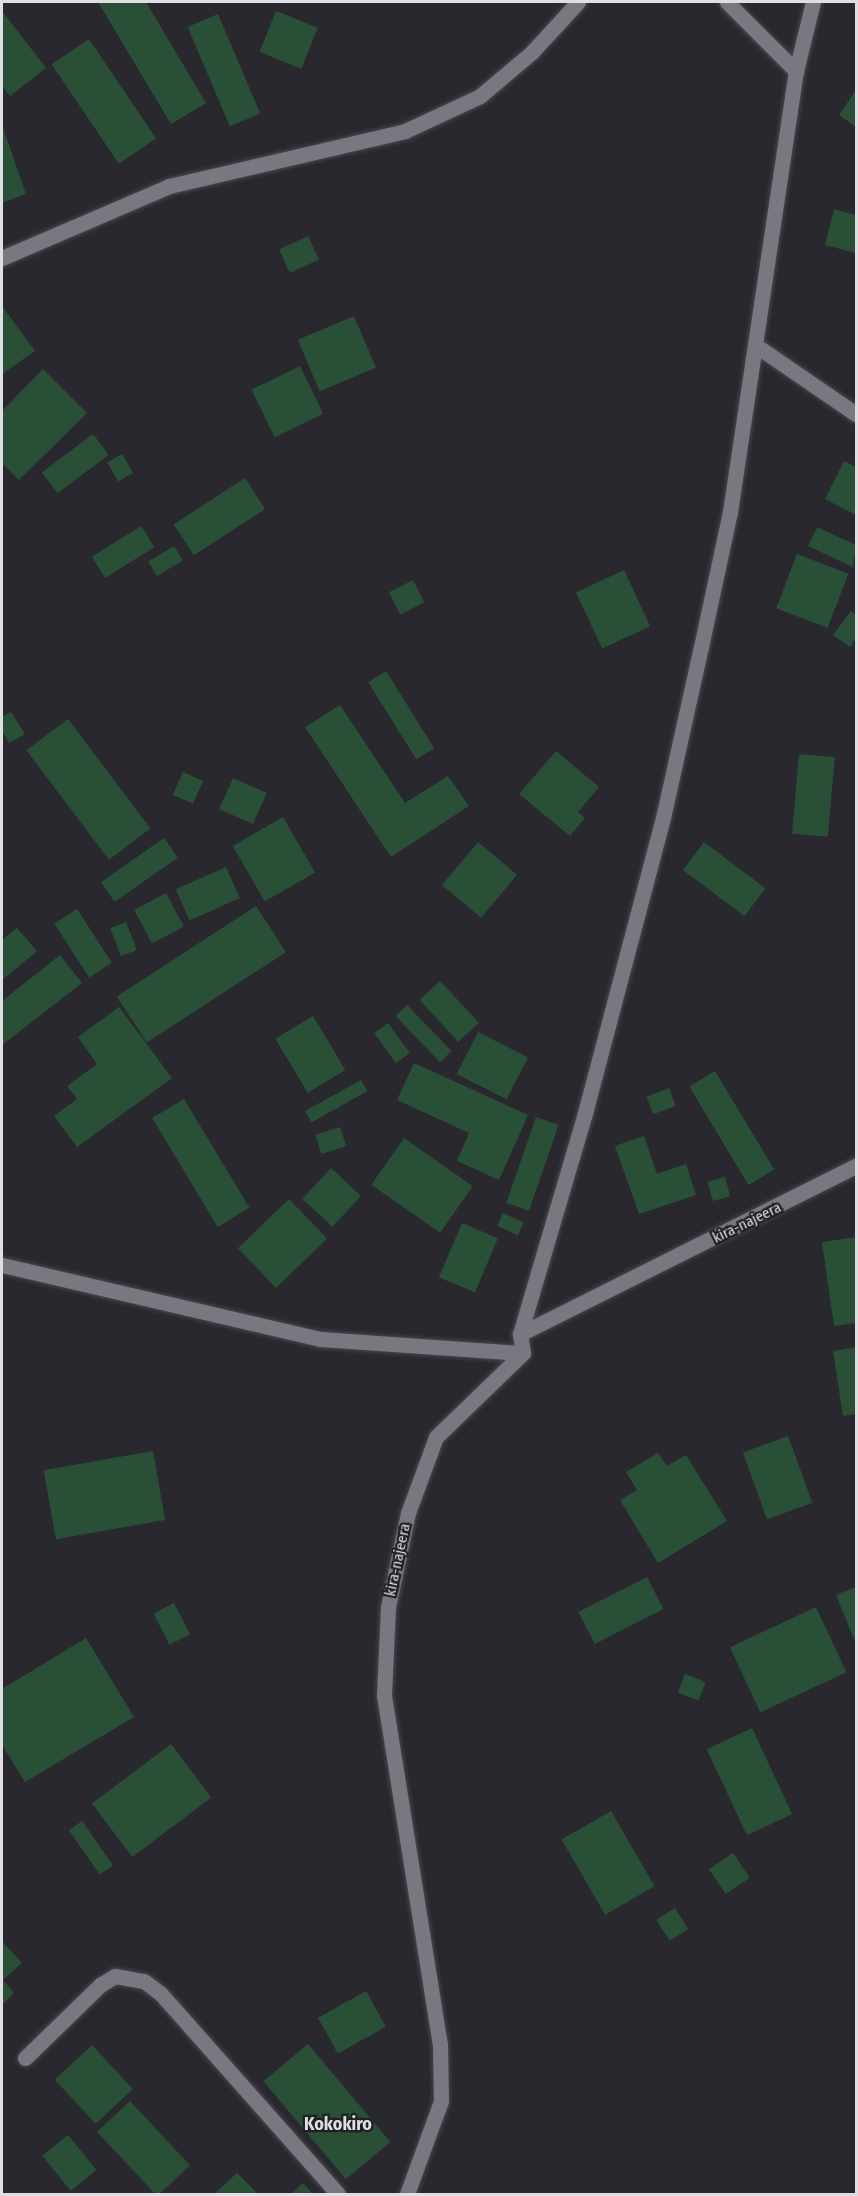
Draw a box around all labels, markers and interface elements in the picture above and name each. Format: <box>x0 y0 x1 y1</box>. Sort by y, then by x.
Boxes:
street label: kira-najeera <box>710 1199 784 1247</box>
street label: kira-najeera <box>381 1522 415 1598</box>
district label: Kokokiro <box>304 2113 372 2135</box>

